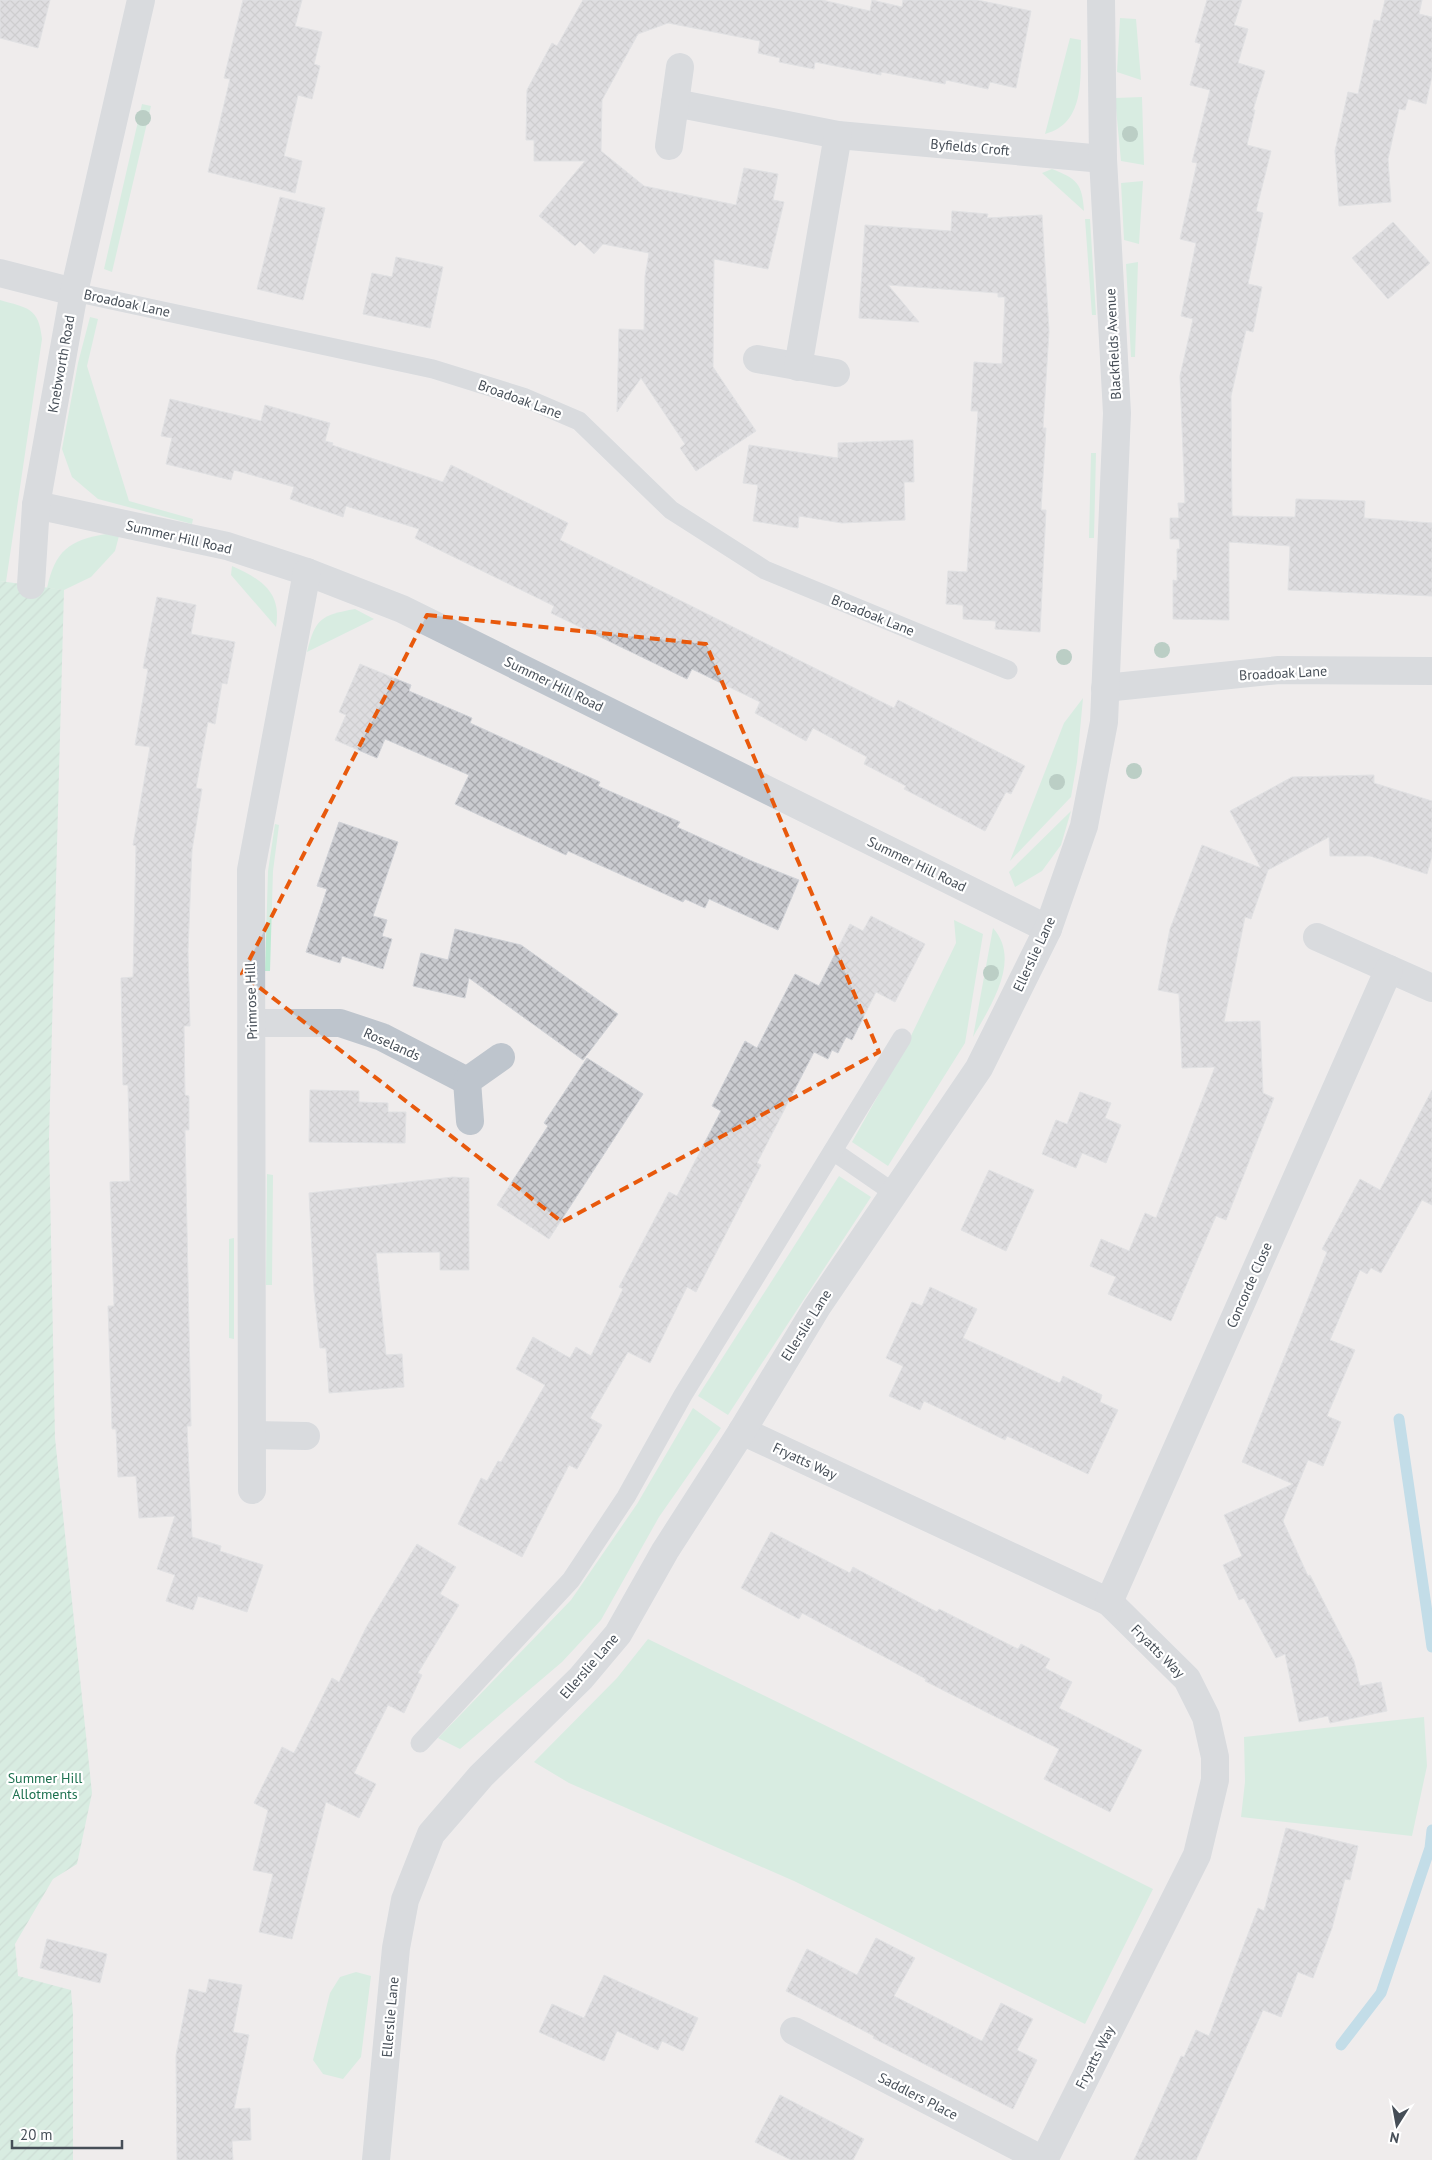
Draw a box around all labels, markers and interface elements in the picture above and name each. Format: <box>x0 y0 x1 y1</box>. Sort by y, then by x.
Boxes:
street label: Byfields Croft <box>930 135 1011 159</box>
street label: Broadoak Lane <box>82 285 172 321</box>
street label: Blackfields Avenue <box>1101 288 1125 400</box>
street label: Knebworth Road <box>44 314 78 414</box>
street label: Broadoak Lane <box>476 375 564 423</box>
street label: Summer Hill Road <box>124 516 234 558</box>
street label: Broadoak Lane <box>829 590 917 640</box>
street label: Summer Hill Road <box>501 652 607 716</box>
street label: Broadoak Lane <box>1239 662 1327 684</box>
street label: Summer Hill Road <box>864 832 970 896</box>
street label: Ellerslie Lane <box>1009 914 1059 994</box>
street label: Primrose Hill <box>241 962 261 1040</box>
street label: Roselands <box>361 1024 423 1065</box>
street label: Concorde Close <box>1222 1239 1276 1331</box>
street label: Ellerslie Lane <box>777 1286 835 1364</box>
street label: Fryatts Way <box>770 1438 840 1484</box>
street label: Fryatts Way <box>1127 1620 1189 1682</box>
street label: Ellerslie Lane <box>556 1630 622 1702</box>
park label: Summer Hill Allotments <box>8 1769 82 1803</box>
street label: Ellerslie Lane <box>378 1976 402 2058</box>
street label: Fryatts Way <box>1071 2022 1119 2092</box>
street label: Saddlers Place <box>875 2068 961 2124</box>
north arrow <box>1372 2100 1422 2150</box>
scale bar <box>12 2118 122 2150</box>
text: 20 m <box>20 2125 53 2144</box>
text: N <box>1388 2128 1401 2147</box>

